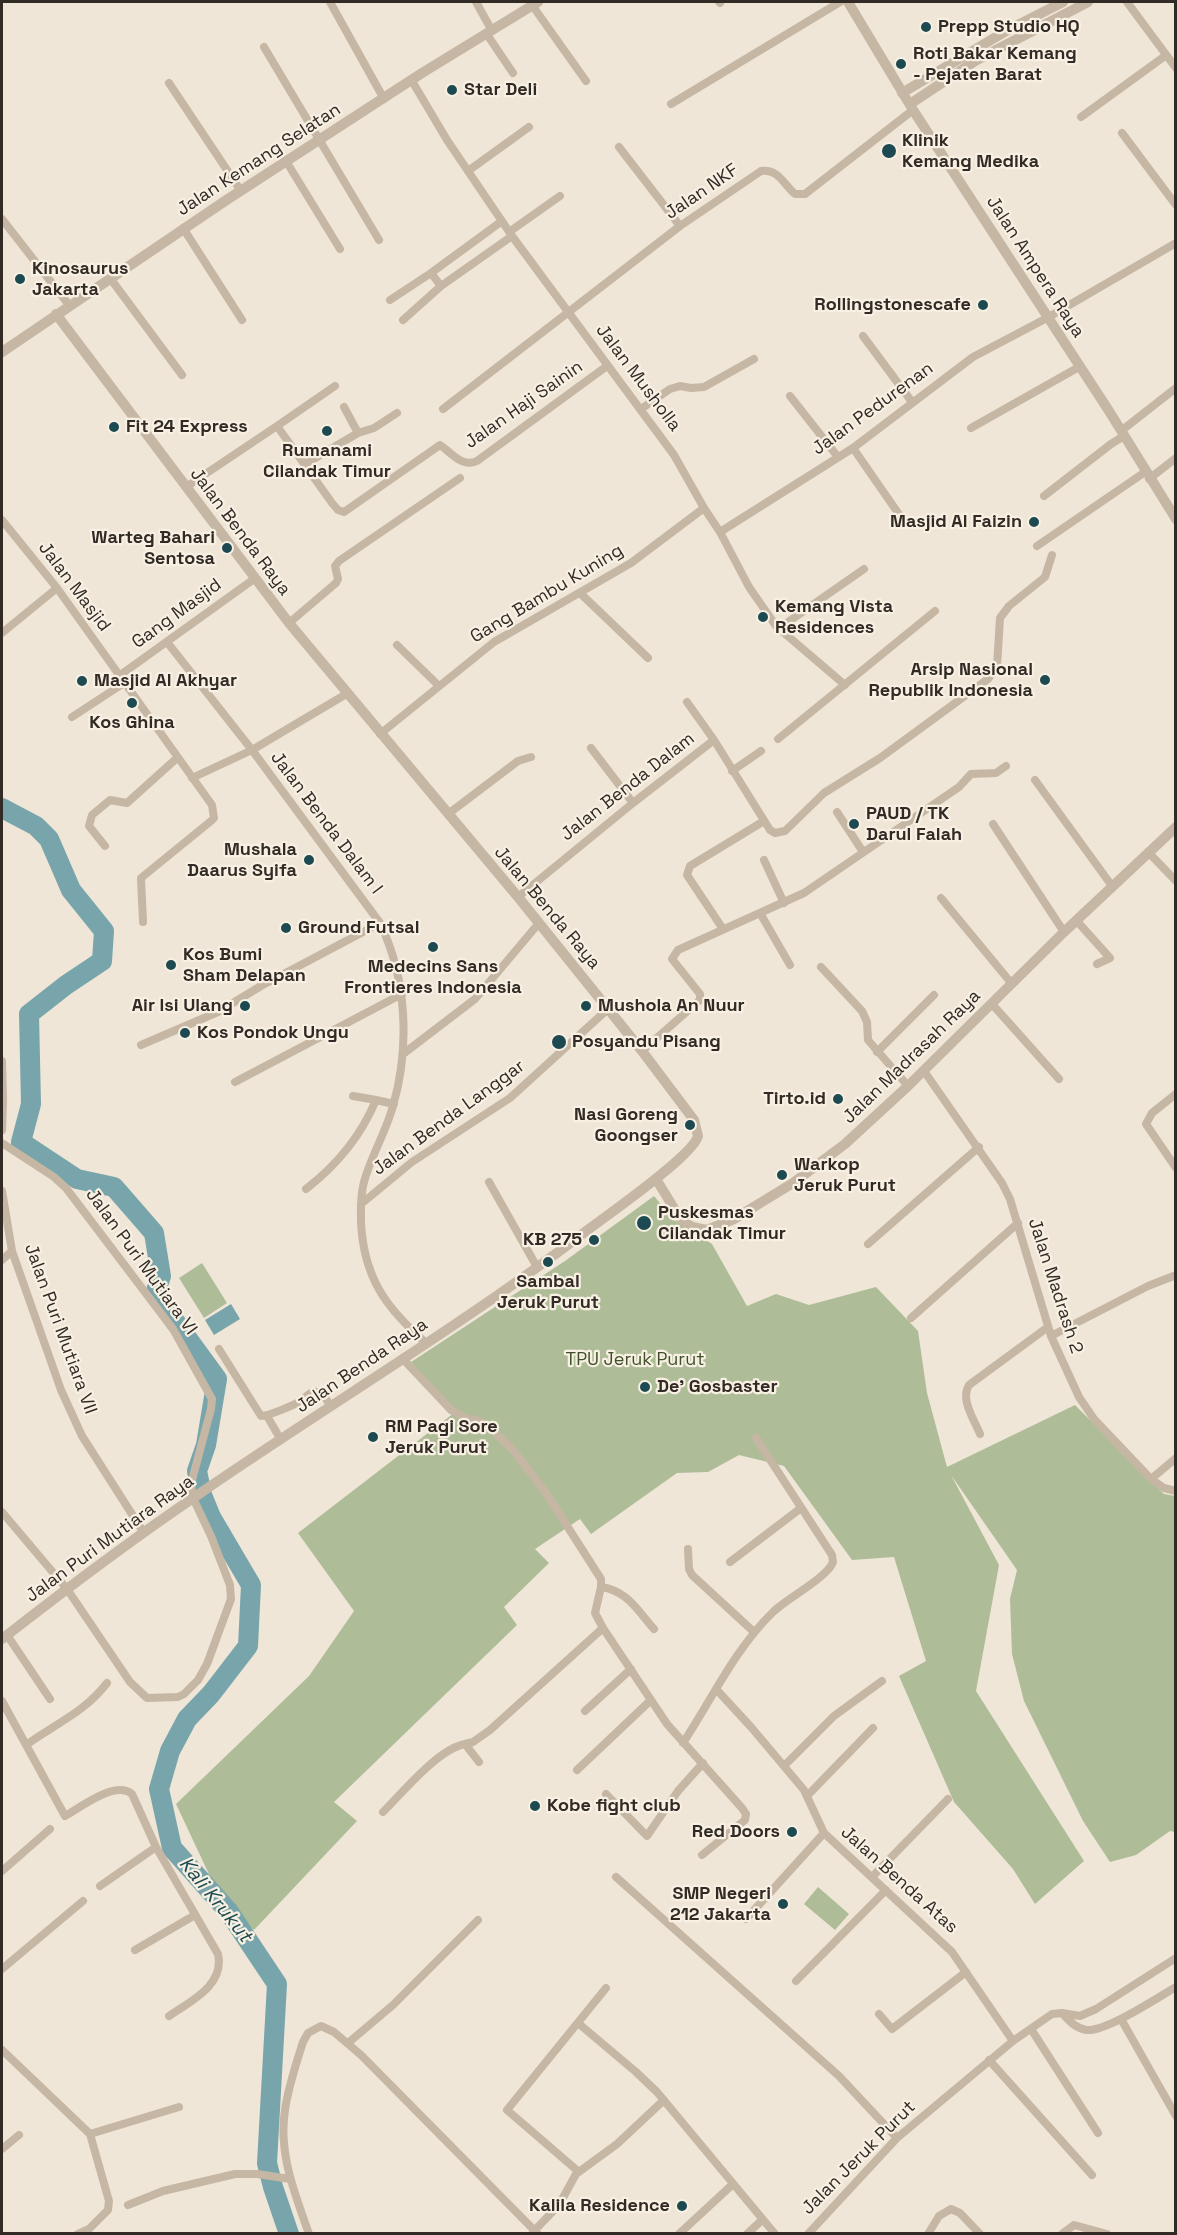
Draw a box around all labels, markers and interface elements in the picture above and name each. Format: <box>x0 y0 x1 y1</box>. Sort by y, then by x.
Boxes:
place label: Prepp Studio HQ <box>938 16 1080 38</box>
marker: Prepp Studio HQ <box>919 20 933 34</box>
place label: Roti Bakar Kemang - Pejaten Barat <box>913 43 1077 86</box>
marker: Roti Bakar Kemang - Pejaten Barat <box>894 57 908 71</box>
place label: Star Deli <box>464 79 537 101</box>
marker: Star Deli <box>445 83 459 97</box>
street label: Jalan Kemang Selatan <box>173 99 345 221</box>
place label: Klinik Kemang Medika <box>902 130 1039 172</box>
marker: Klinik Kemang Medika <box>880 142 898 160</box>
street label: Jalan NKF <box>661 160 743 224</box>
street label: Jalan Ampera Raya <box>981 192 1089 342</box>
place label: Kinosaurus Jakarta <box>32 258 128 300</box>
marker: Kinosaurus Jakarta <box>13 272 27 286</box>
place label: Rollingstonescafe <box>814 294 971 316</box>
marker: Rollingstonescafe <box>976 298 990 312</box>
street label: Jalan Musholla <box>591 320 685 436</box>
street label: Jalan Haji Sainin <box>461 356 587 454</box>
street label: Jalan Pedurenan <box>808 358 938 460</box>
place label: Fit 24 Express <box>126 416 248 438</box>
marker: Fit 24 Express <box>107 420 121 434</box>
marker: Rumanami Cilandak Timur <box>320 424 334 438</box>
place label: Rumanami Cilandak Timur <box>263 440 391 482</box>
street label: Jalan Benda Raya <box>185 464 295 600</box>
place label: Masjid Al Faizin <box>890 511 1022 533</box>
marker: Masjid Al Faizin <box>1027 515 1041 529</box>
place label: Warteg Bahari Sentosa <box>91 527 215 570</box>
street label: Jalan Masjid <box>33 538 115 636</box>
street label: Gang Bambu Kuning <box>467 540 627 648</box>
marker: Warteg Bahari Sentosa <box>220 541 234 555</box>
street label: Gang Masjid <box>128 574 226 654</box>
place label: Kemang Vista Residences <box>775 596 893 638</box>
marker: Kemang Vista Residences <box>756 610 770 624</box>
place label: Arsip Nasional Republik Indonesia <box>868 659 1033 702</box>
place label: Masjid Al Akhyar <box>94 670 237 692</box>
marker: Arsip Nasional Republik Indonesia <box>1038 673 1052 687</box>
marker: Masjid Al Akhyar <box>75 674 89 688</box>
marker: Kos Ghina <box>125 696 139 710</box>
place label: Kos Ghina <box>89 712 175 734</box>
street label: Jalan Benda Dalam <box>557 728 699 846</box>
street label: Jalan Benda Dalam I <box>265 748 387 898</box>
place label: PAUD / TK Darul Falah <box>866 803 962 846</box>
marker: PAUD / TK Darul Falah <box>847 817 861 831</box>
place label: Mushala Daarus Syifa <box>187 839 297 882</box>
street label: Jalan Benda Raya <box>489 842 605 974</box>
marker: Mushala Daarus Syifa <box>302 853 316 867</box>
place label: Ground Futsal <box>298 917 419 939</box>
marker: Ground Futsal <box>279 921 293 935</box>
marker: Medecins Sans Frontieres Indonesia <box>426 940 440 954</box>
place label: Kos Bumi Sham Delapan <box>183 944 306 986</box>
place label: Medecins Sans Frontieres Indonesia <box>344 956 522 998</box>
marker: Kos Bumi Sham Delapan <box>164 958 178 972</box>
street label: Jalan Madrasah Raya <box>839 986 985 1128</box>
place label: Air Isi Ulang <box>132 995 233 1017</box>
place label: Mushola An Nuur <box>598 995 745 1017</box>
marker: Air Isi Ulang <box>238 999 252 1013</box>
marker: Mushola An Nuur <box>579 999 593 1013</box>
place label: Kos Pondok Ungu <box>197 1022 349 1044</box>
marker: Kos Pondok Ungu <box>178 1026 192 1040</box>
place label: Posyandu Pisang <box>572 1031 721 1053</box>
marker: Posyandu Pisang <box>550 1033 568 1051</box>
street label: Jalan Benda Langgar <box>369 1056 529 1180</box>
place label: Tirto.id <box>763 1088 826 1110</box>
marker: Tirto.id <box>831 1092 845 1106</box>
place label: Nasi Goreng Goongser <box>574 1104 678 1146</box>
marker: Nasi Goreng Goongser <box>683 1118 697 1132</box>
place label: Warkop Jeruk Purut <box>794 1154 896 1196</box>
marker: Warkop Jeruk Purut <box>775 1168 789 1182</box>
street label: Jalan Puri Mutiara VI <box>81 1185 201 1339</box>
place label: Puskesmas Cilandak Timur <box>658 1202 786 1244</box>
marker: Puskesmas Cilandak Timur <box>635 1214 653 1232</box>
street label: Jalan Madrash 2 <box>1023 1216 1087 1356</box>
place label: KB 275 <box>523 1229 582 1251</box>
marker: KB 275 <box>587 1233 601 1247</box>
street label: Jalan Puri Mutiara VII <box>19 1241 101 1417</box>
marker: Sambal Jeruk Purut <box>541 1255 555 1269</box>
place label: Sambal Jeruk Purut <box>497 1271 599 1314</box>
street label: Jalan Benda Raya <box>292 1314 432 1418</box>
park label: TPU Jeruk Purut <box>566 1349 704 1371</box>
place label: De' Gosbaster <box>657 1376 778 1398</box>
marker: De' Gosbaster <box>638 1380 652 1394</box>
place label: RM Pagi Sore Jeruk Purut <box>385 1416 498 1458</box>
marker: RM Pagi Sore Jeruk Purut <box>366 1430 380 1444</box>
street label: Jalan Puri Mutiara Raya <box>22 1471 198 1607</box>
place label: Kobe fight club <box>547 1795 681 1817</box>
marker: Kobe fight club <box>528 1799 542 1813</box>
place label: Red Doors <box>692 1821 780 1843</box>
street label: Jalan Benda Atas <box>836 1822 962 1938</box>
marker: Red Doors <box>785 1825 799 1839</box>
water label: Kali Krukut <box>173 1852 257 1948</box>
place label: SMP Negeri 212 Jakarta <box>670 1883 771 1926</box>
marker: SMP Negeri 212 Jakarta <box>776 1897 790 1911</box>
street label: Jalan Jeruk Purut <box>798 2097 920 2219</box>
place label: Kalila Residence <box>529 2195 670 2217</box>
marker: Kalila Residence <box>675 2199 689 2213</box>

